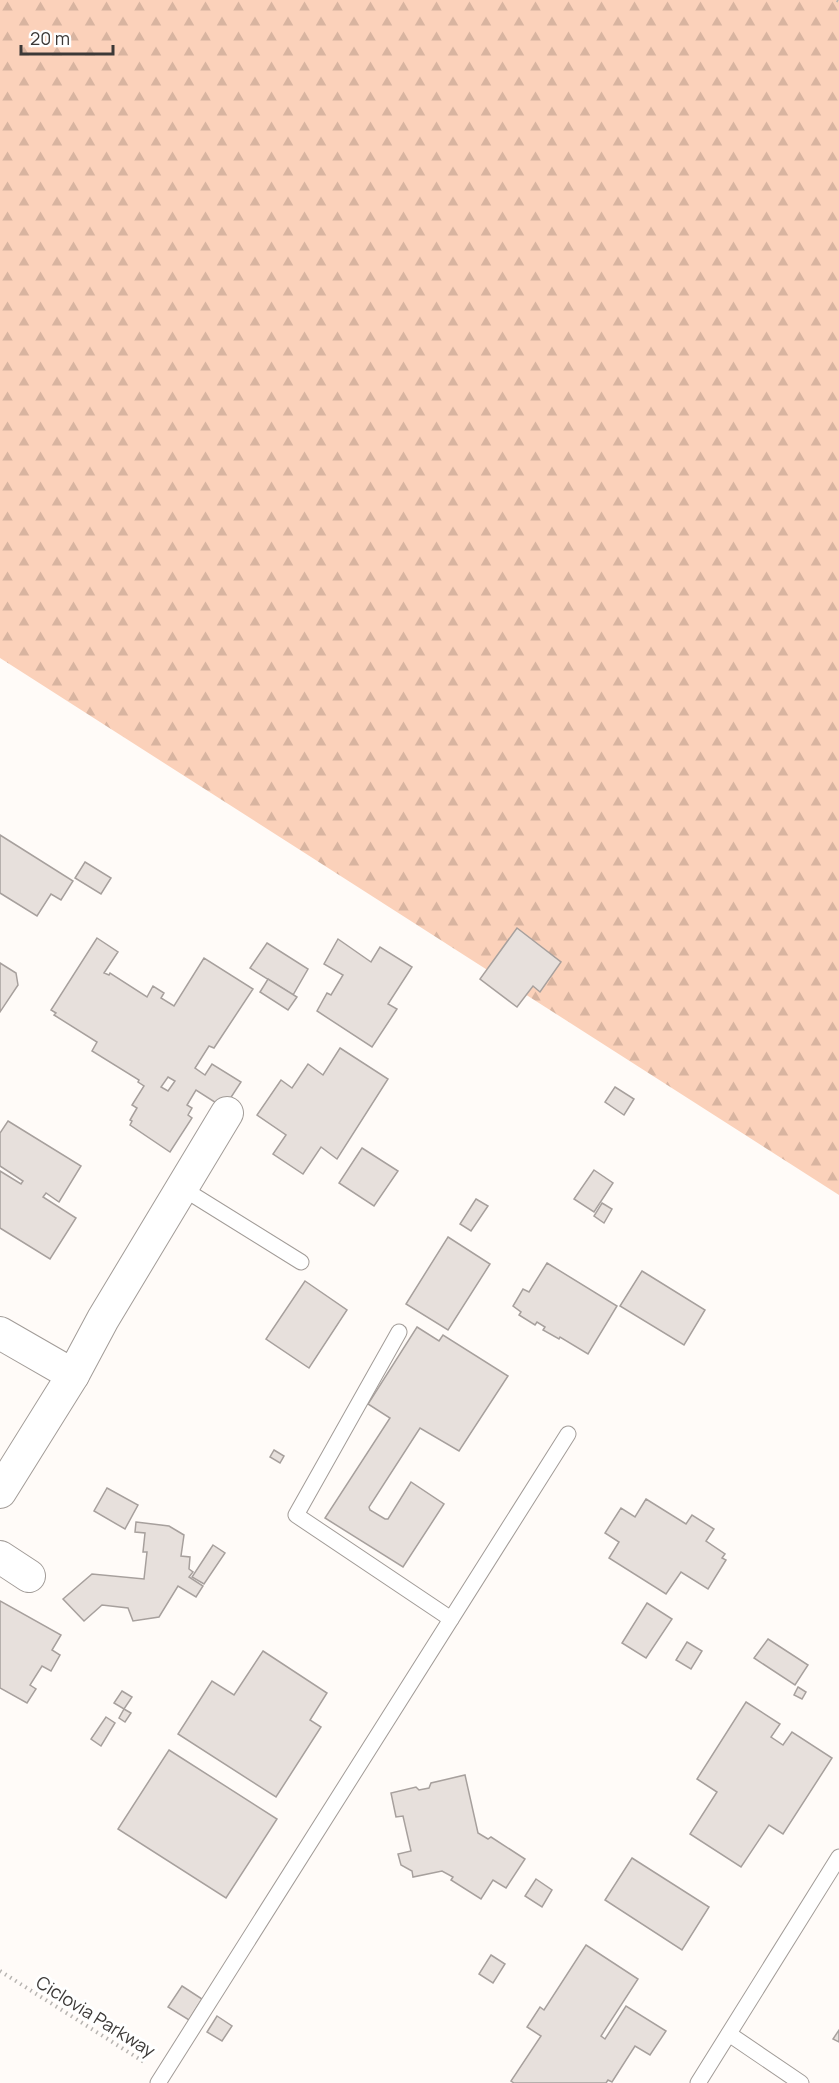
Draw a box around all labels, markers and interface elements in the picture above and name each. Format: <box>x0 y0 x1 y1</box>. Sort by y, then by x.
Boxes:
scale bar <box>21 18 112 56</box>
text: 20 m <box>30 26 70 50</box>
street label: Ciclovia Parkway <box>32 1970 161 2063</box>

